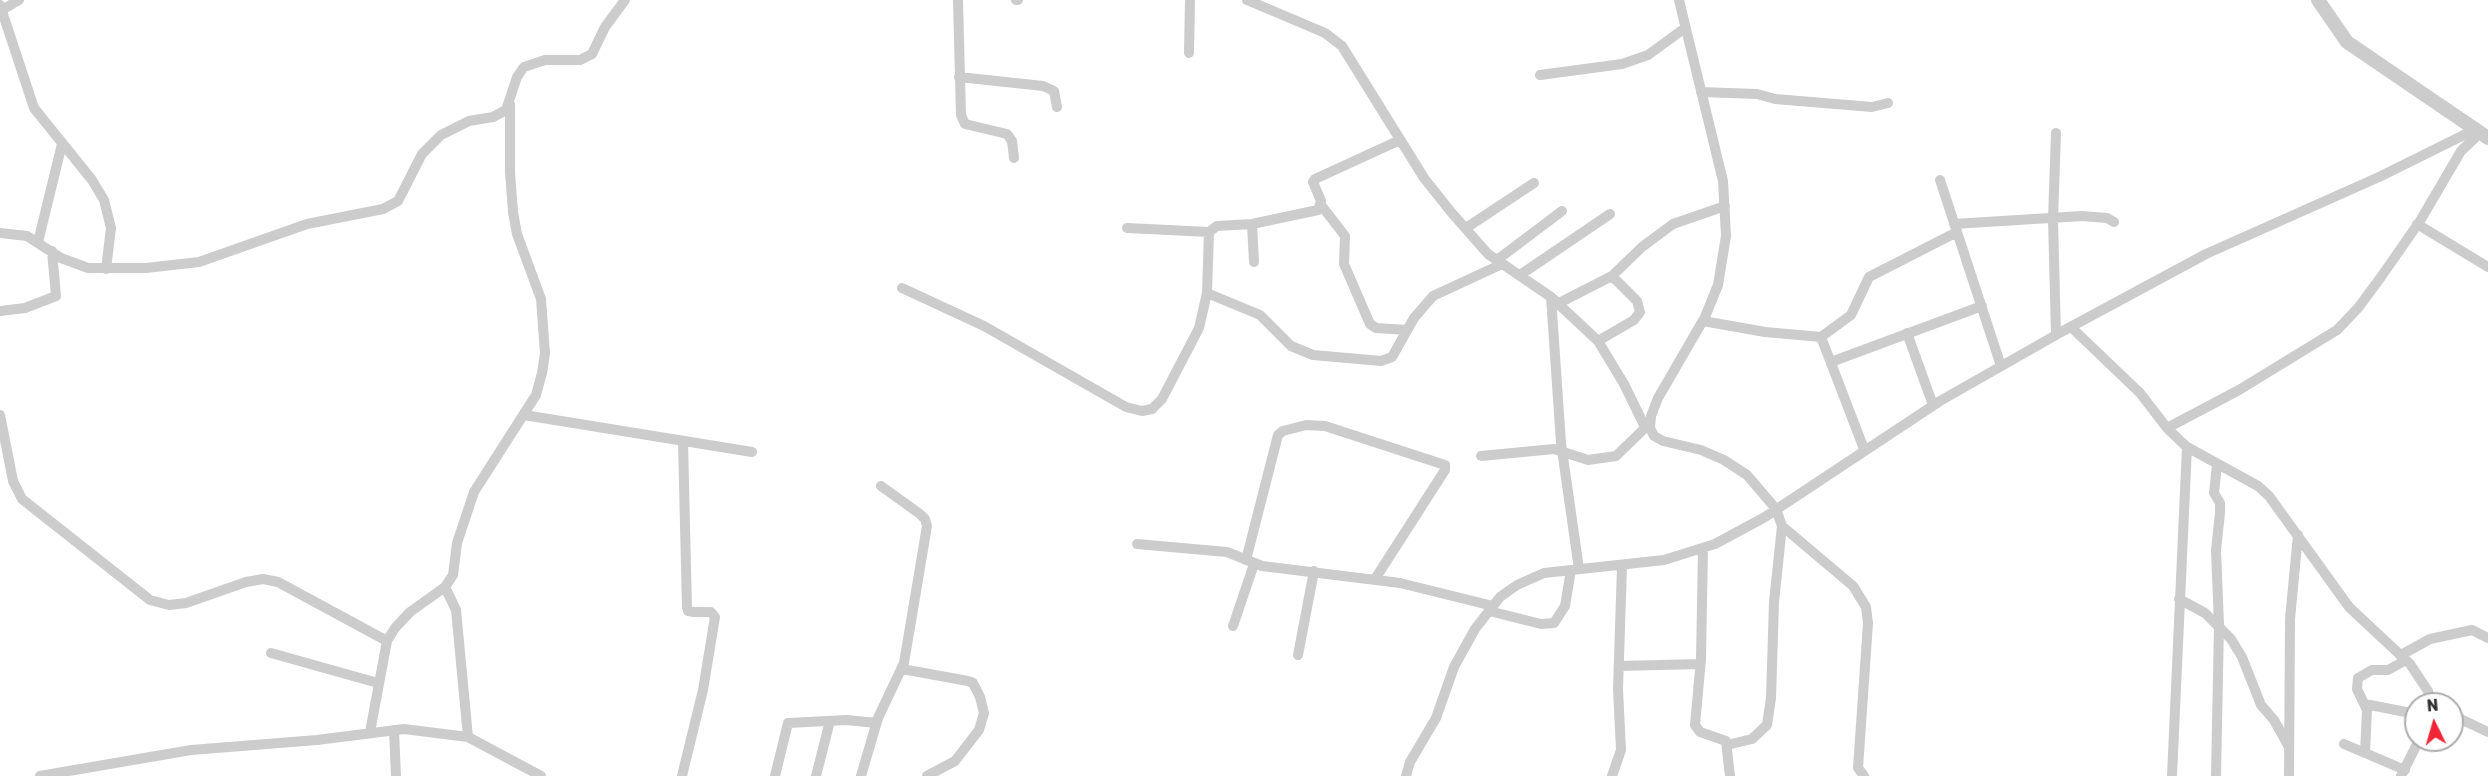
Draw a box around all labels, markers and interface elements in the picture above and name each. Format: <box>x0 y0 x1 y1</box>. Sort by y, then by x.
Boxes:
north arrow <box>2404 692 2464 752</box>
text: N <box>2426 696 2439 716</box>

